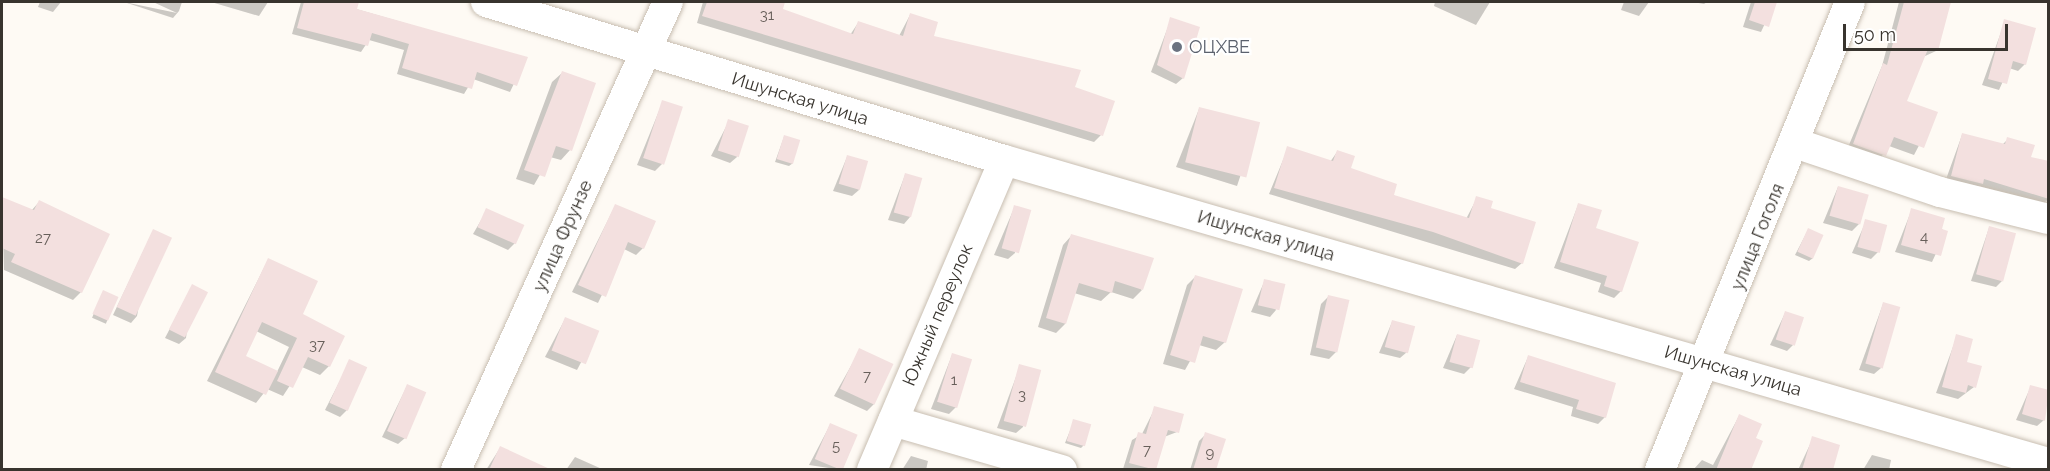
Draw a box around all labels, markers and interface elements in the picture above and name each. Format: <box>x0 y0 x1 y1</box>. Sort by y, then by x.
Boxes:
house number: 31 <box>760 7 774 25</box>
scale bar <box>1846 12 2011 50</box>
text: 50 m <box>1854 24 1896 45</box>
place label: ОЦХВЕ <box>1189 36 1250 58</box>
marker: ОЦХВЕ <box>1170 40 1184 54</box>
street label: Ишунская улица <box>729 68 871 130</box>
street label: улица Фрунзе <box>529 177 597 295</box>
street label: улица Гоголя <box>1727 181 1789 293</box>
street label: Ишунская улица <box>1195 206 1337 266</box>
house number: 4 <box>1920 229 1928 247</box>
house number: 27 <box>35 230 51 248</box>
street label: Южный переулок <box>898 241 978 389</box>
house number: 37 <box>309 337 325 355</box>
street label: Ишунская улица <box>1662 341 1804 401</box>
house number: 7 <box>863 368 871 386</box>
house number: 1 <box>951 372 957 390</box>
house number: 3 <box>1018 387 1026 405</box>
house number: 5 <box>832 438 840 456</box>
house number: 7 <box>1143 442 1151 460</box>
house number: 9 <box>1206 445 1214 463</box>

